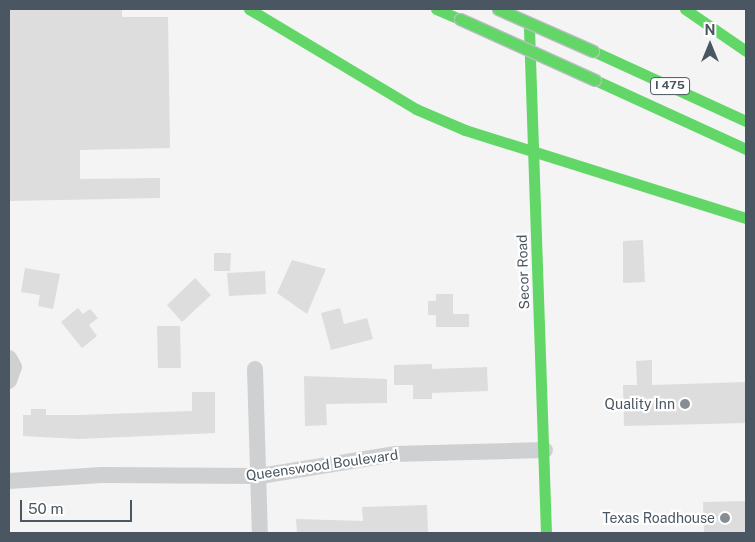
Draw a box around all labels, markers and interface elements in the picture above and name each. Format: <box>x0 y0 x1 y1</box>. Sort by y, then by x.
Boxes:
north arrow <box>685 20 735 70</box>
text: N <box>705 22 715 38</box>
road number: I 475 <box>650 76 690 95</box>
street label: Secor Road <box>513 234 533 310</box>
place label: Quality Inn <box>605 396 675 412</box>
marker: Quality Inn <box>679 398 691 410</box>
street label: Queenswood Boulevard <box>245 446 399 484</box>
scale bar <box>22 490 135 522</box>
text: 50 m <box>28 500 63 517</box>
place label: Texas Roadhouse <box>602 510 715 526</box>
marker: Texas Roadhouse <box>719 512 731 524</box>

